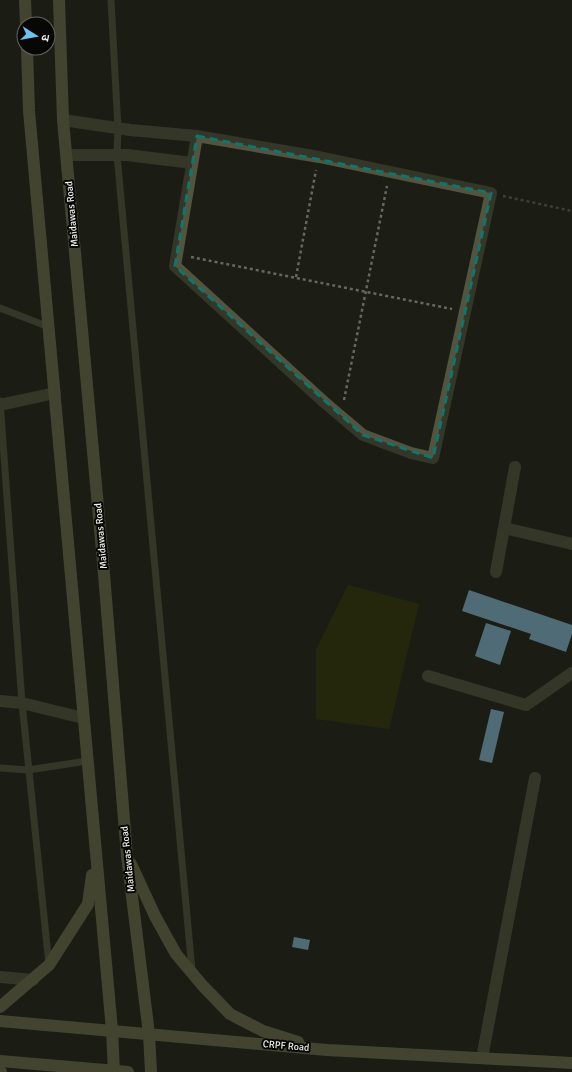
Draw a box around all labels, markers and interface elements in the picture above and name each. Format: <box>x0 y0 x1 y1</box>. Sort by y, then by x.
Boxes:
north arrow <box>16 16 56 56</box>
text: उ <box>38 33 52 43</box>
street label: Maidawas Road <box>63 180 81 248</box>
street label: Maidawas Road <box>92 502 110 570</box>
street label: Maidawas Road <box>119 825 137 893</box>
street label: CRPF Road <box>262 1038 310 1054</box>

